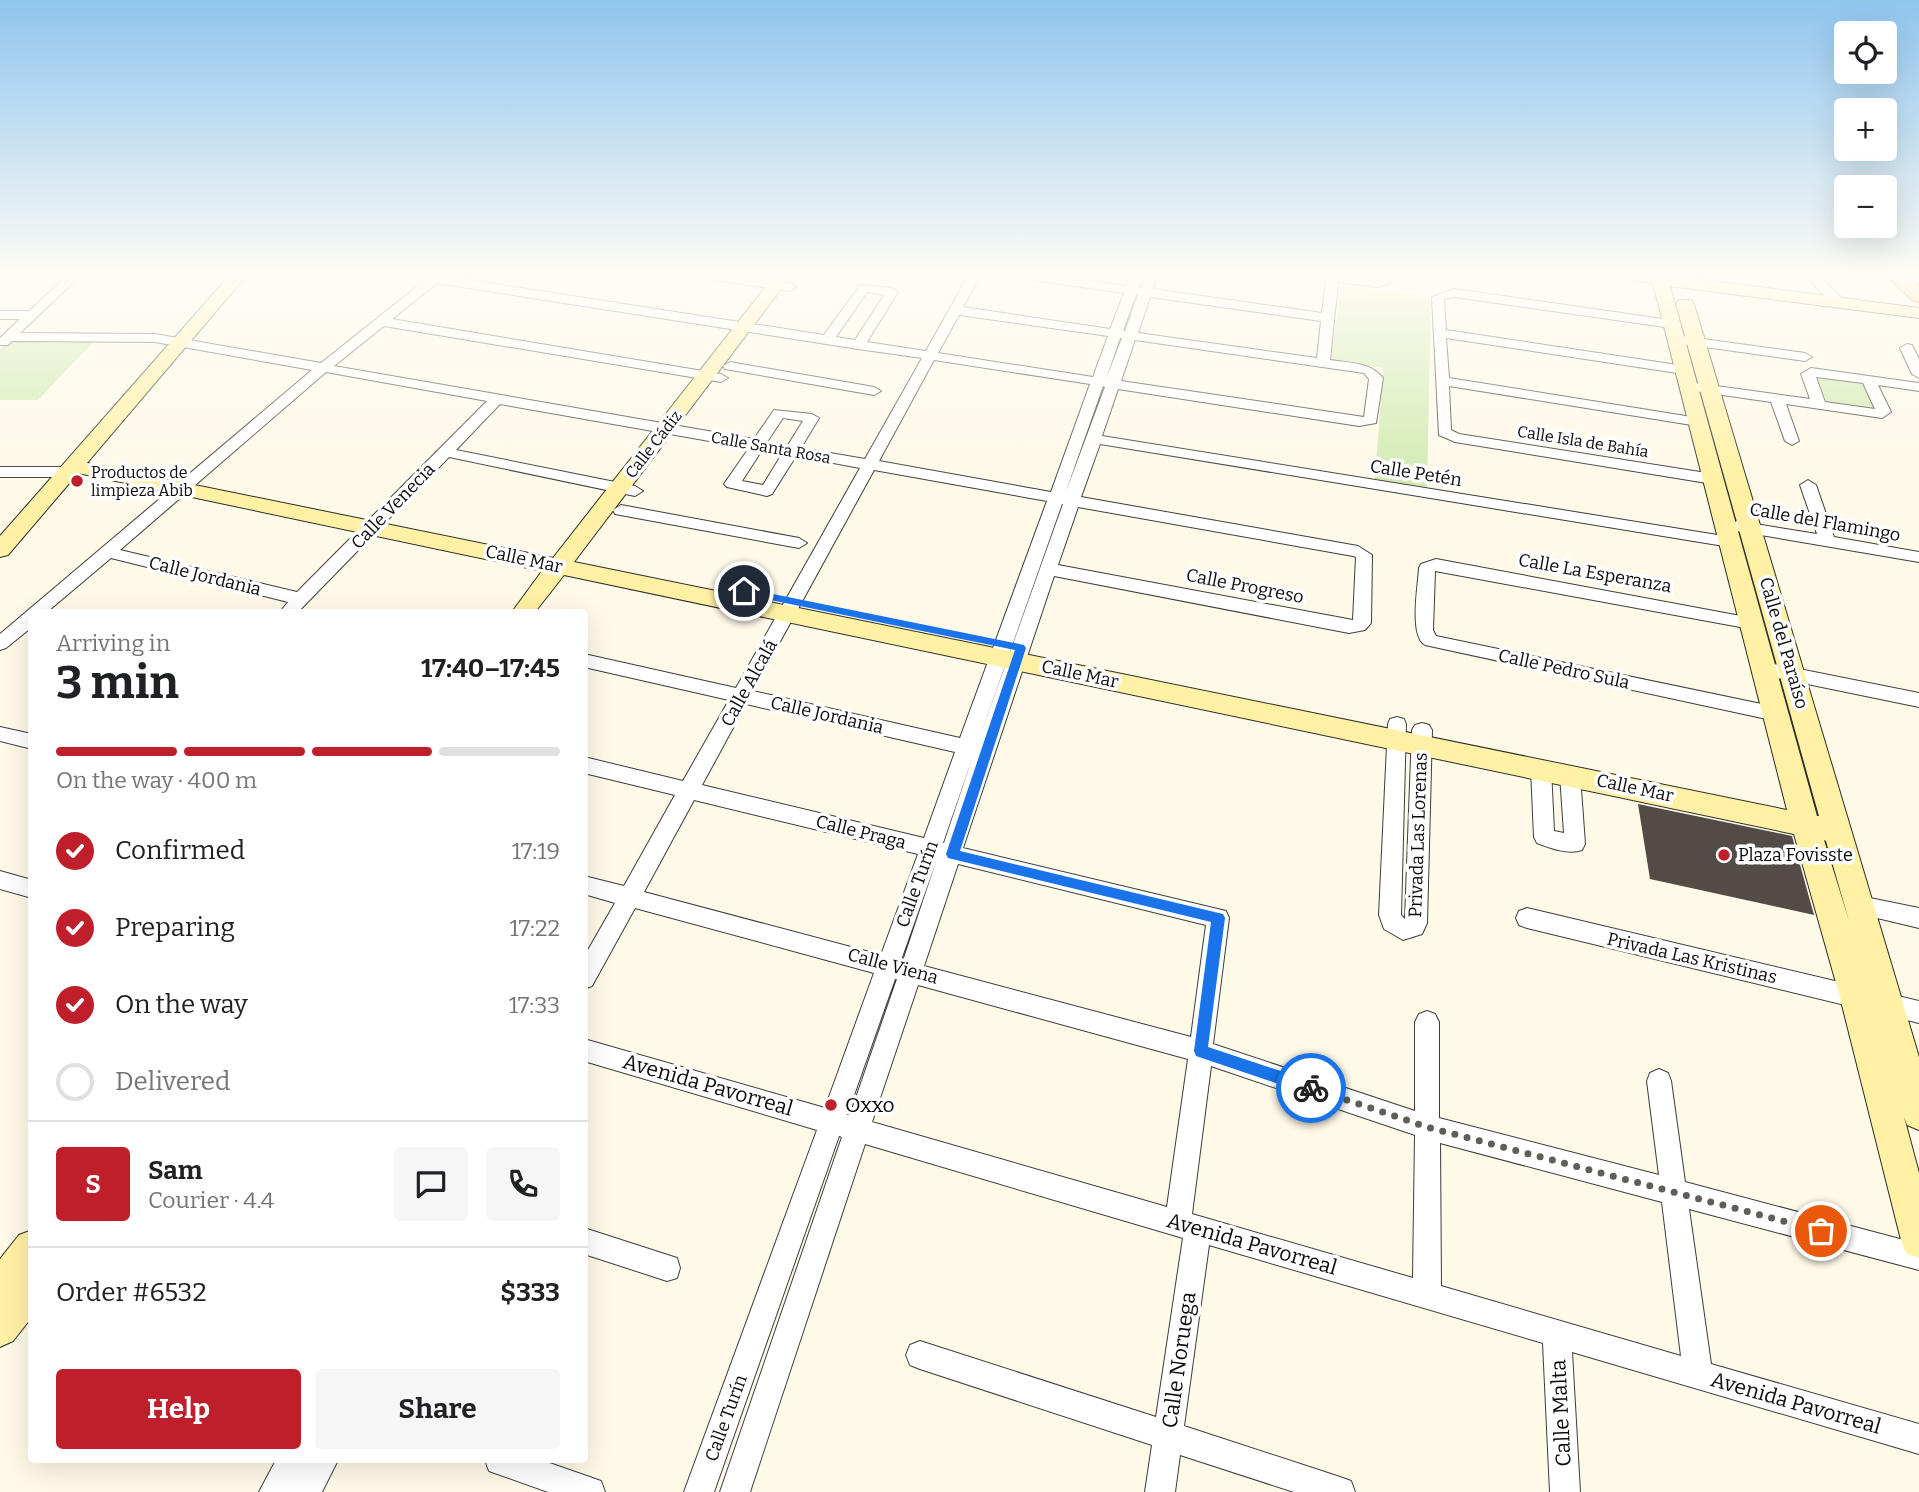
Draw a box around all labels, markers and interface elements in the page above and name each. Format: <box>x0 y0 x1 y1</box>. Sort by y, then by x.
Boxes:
map controls <box>1834 21 1897 238</box>
button: locate <box>1834 21 1897 84</box>
button: + <box>1834 98 1897 161</box>
button: − <box>1834 175 1897 238</box>
street label: Calle Cádiz <box>621 406 686 482</box>
street label: Calle Isla de Bahía <box>1516 422 1650 461</box>
street label: Calle Santa Rosa <box>709 428 833 467</box>
street label: Calle Petén <box>1368 455 1464 491</box>
street label: Calle Venecia <box>346 458 440 554</box>
place label: Productos de limpieza Abib <box>91 463 193 500</box>
marker: Productos de limpieza Abib <box>69 473 85 489</box>
street label: Calle del Flamingo <box>1748 498 1902 546</box>
street label: Calle Mar <box>483 540 565 578</box>
street label: Calle La Esperanza <box>1517 549 1673 597</box>
street label: Calle Jordania <box>146 551 264 601</box>
pin <box>714 561 774 621</box>
street label: Calle Progreso <box>1184 564 1306 608</box>
icon: home <box>725 572 763 610</box>
street label: Calle del Paraíso <box>1755 575 1813 711</box>
text: Arriving in <box>56 629 170 657</box>
street label: Calle Alcalá <box>716 636 782 730</box>
street label: Calle Pedro Sula <box>1496 644 1632 694</box>
text: 17:40–17:45 <box>421 653 560 684</box>
text: 3 min <box>56 655 179 710</box>
street label: Calle Mar <box>1039 655 1121 693</box>
street label: Calle Jordania <box>768 691 886 739</box>
street label: Privada Las Lorenas <box>1404 752 1432 918</box>
text: On the way · 400 m <box>56 766 257 794</box>
street label: Calle Mar <box>1594 769 1676 807</box>
street label: Calle Praga <box>814 810 909 854</box>
icon: check <box>56 832 94 870</box>
text: Confirmed <box>115 835 245 866</box>
text: 17:19 <box>512 837 560 865</box>
street label: Calle Turín <box>891 837 943 930</box>
place label: Plaza Fovisste <box>1738 844 1853 866</box>
marker: Plaza Fovisste <box>1716 847 1732 863</box>
icon: check <box>56 909 94 947</box>
text: Preparing <box>115 912 235 943</box>
text: 17:22 <box>509 914 560 942</box>
street label: Privada Las Kristinas <box>1605 928 1779 988</box>
street label: Calle Viena <box>845 943 941 989</box>
icon: check <box>56 986 94 1024</box>
text: On the way <box>115 989 248 1020</box>
text: 17:33 <box>509 991 560 1019</box>
street label: Avenida Pavorreal <box>620 1048 796 1122</box>
courier <box>1276 1053 1346 1123</box>
text: Delivered <box>115 1066 230 1097</box>
icon: bike <box>1292 1069 1330 1107</box>
place label: Oxxo <box>845 1092 895 1118</box>
marker: Oxxo <box>823 1097 839 1113</box>
button: chat <box>394 1147 468 1221</box>
button: phone <box>486 1147 560 1221</box>
text: Sam <box>148 1155 203 1186</box>
text: S <box>85 1169 101 1200</box>
text: Courier · 4.4 <box>148 1186 274 1214</box>
pin <box>1791 1201 1851 1261</box>
street label: Avenida Pavorreal <box>1164 1207 1340 1281</box>
icon: bag <box>1802 1212 1840 1250</box>
text: Order #6532 <box>56 1277 207 1308</box>
text: $333 <box>500 1277 560 1308</box>
street label: Calle Noruega <box>1157 1290 1202 1430</box>
street label: Calle Malta <box>1545 1358 1577 1467</box>
street label: Avenida Pavorreal <box>1708 1366 1884 1440</box>
button: Help <box>56 1369 301 1449</box>
button: Share <box>315 1369 560 1449</box>
street label: Calle Turín <box>700 1371 752 1464</box>

